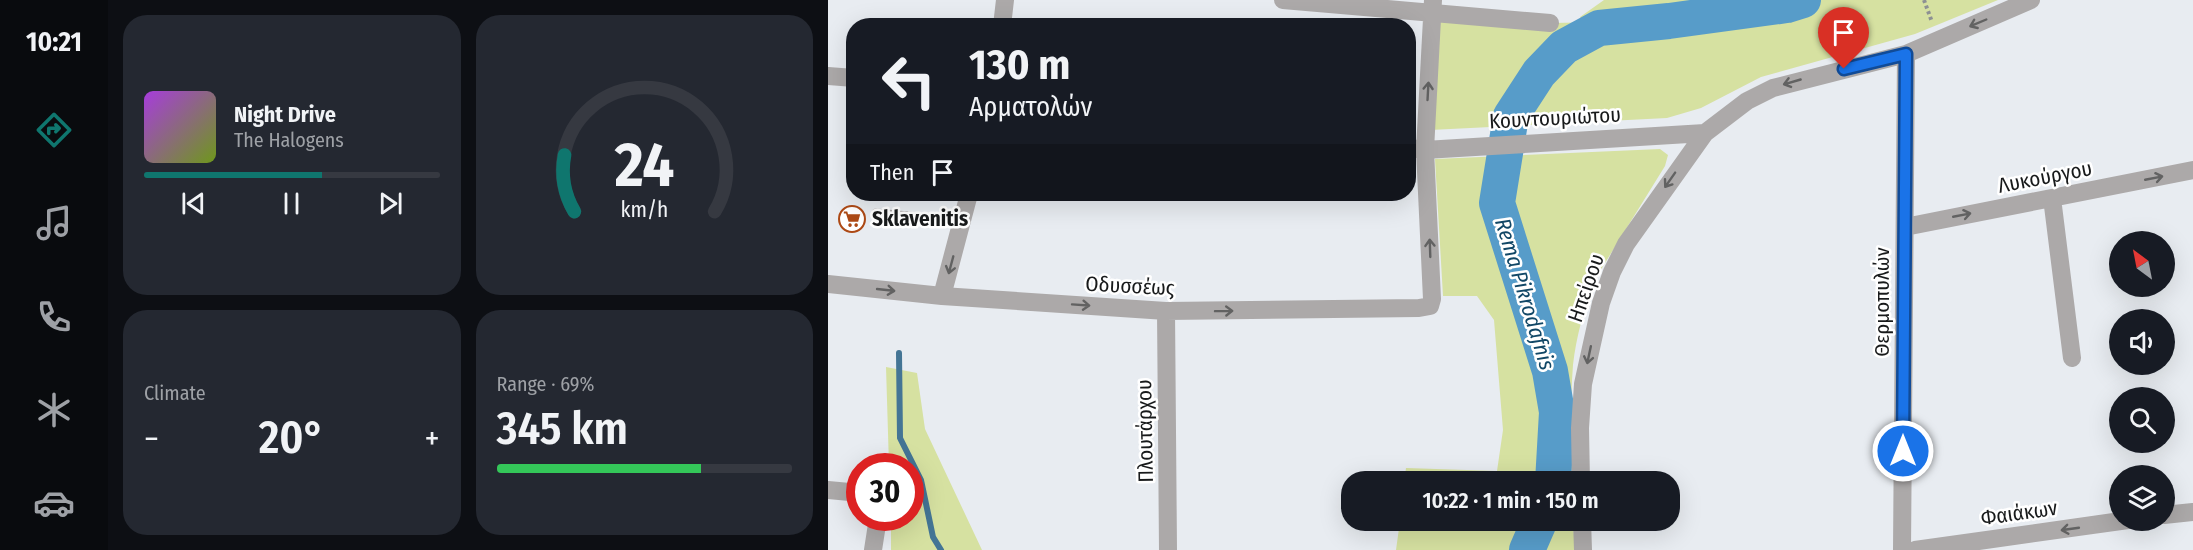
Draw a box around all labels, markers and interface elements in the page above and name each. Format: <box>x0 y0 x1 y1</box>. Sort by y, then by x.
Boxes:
pin <box>1818 7 1869 69</box>
icon: arrive <box>1827 16 1860 49</box>
one-way arrow <box>1969 18 1987 29</box>
text: 10:21 <box>26 26 82 58</box>
text: 130 m <box>969 40 1070 90</box>
icon: left <box>870 42 948 120</box>
one-way arrow <box>1783 77 1802 88</box>
one-way arrow <box>1423 82 1434 102</box>
text: Αρματολών <box>969 91 1092 123</box>
text: Night Drive <box>234 101 336 128</box>
street label: Κουντουριώτου <box>1488 102 1622 134</box>
icon: directions <box>33 109 75 151</box>
text: The Halogens <box>234 128 344 152</box>
text: 24 <box>613 128 674 203</box>
street label: Λυκούργου <box>1996 155 2094 199</box>
icon: arrive <box>926 156 959 189</box>
text: Then <box>870 159 914 186</box>
one-way arrow <box>1664 171 1676 187</box>
one-way arrow <box>2143 172 2163 183</box>
icon: previous <box>177 187 210 220</box>
icon: pause <box>275 187 308 220</box>
icon: next <box>374 187 407 220</box>
text: km/h <box>620 198 668 224</box>
icon: music <box>33 202 75 244</box>
supermarket icon: Sklavenitis <box>837 204 867 234</box>
place label: Sklavenitis <box>872 206 968 232</box>
one-way arrow <box>1952 209 1972 220</box>
water label: Rema Pikrodafnis <box>1489 215 1561 373</box>
north arrow <box>2109 231 2175 297</box>
map controls <box>2109 231 2175 531</box>
one-way arrow <box>1424 239 1436 259</box>
street label: Θερμοπυλών <box>1869 247 1895 357</box>
street label: Ηπείρου <box>1562 250 1610 326</box>
one-way arrow <box>944 255 956 274</box>
street label: Οδυσσέως <box>1085 271 1175 301</box>
one-way arrow <box>876 285 896 296</box>
icon: phone <box>33 296 75 338</box>
one-way arrow <box>1070 300 1090 311</box>
one-way arrow <box>1214 305 1234 317</box>
button: sound <box>2109 309 2175 375</box>
one-way arrow <box>1583 344 1594 364</box>
text: Range · 69% <box>497 372 594 396</box>
street label: Πλουτάρχου <box>1131 379 1159 483</box>
text: Climate <box>144 381 206 405</box>
button: search <box>2109 387 2175 453</box>
icon: climate <box>33 389 75 431</box>
text: 345 km <box>497 402 628 456</box>
text: 20° <box>259 411 325 465</box>
text: − <box>144 419 159 459</box>
text: + <box>424 419 440 459</box>
position arrow <box>1871 419 1935 483</box>
speed limit sign: 30 <box>846 453 924 531</box>
button: layers <box>2109 465 2175 531</box>
icon: car <box>33 482 75 524</box>
text: 10:22 · 1 min · 150 m <box>1422 487 1599 514</box>
street label: Φαιάκων <box>1979 495 2059 531</box>
one-way arrow <box>2061 523 2081 534</box>

